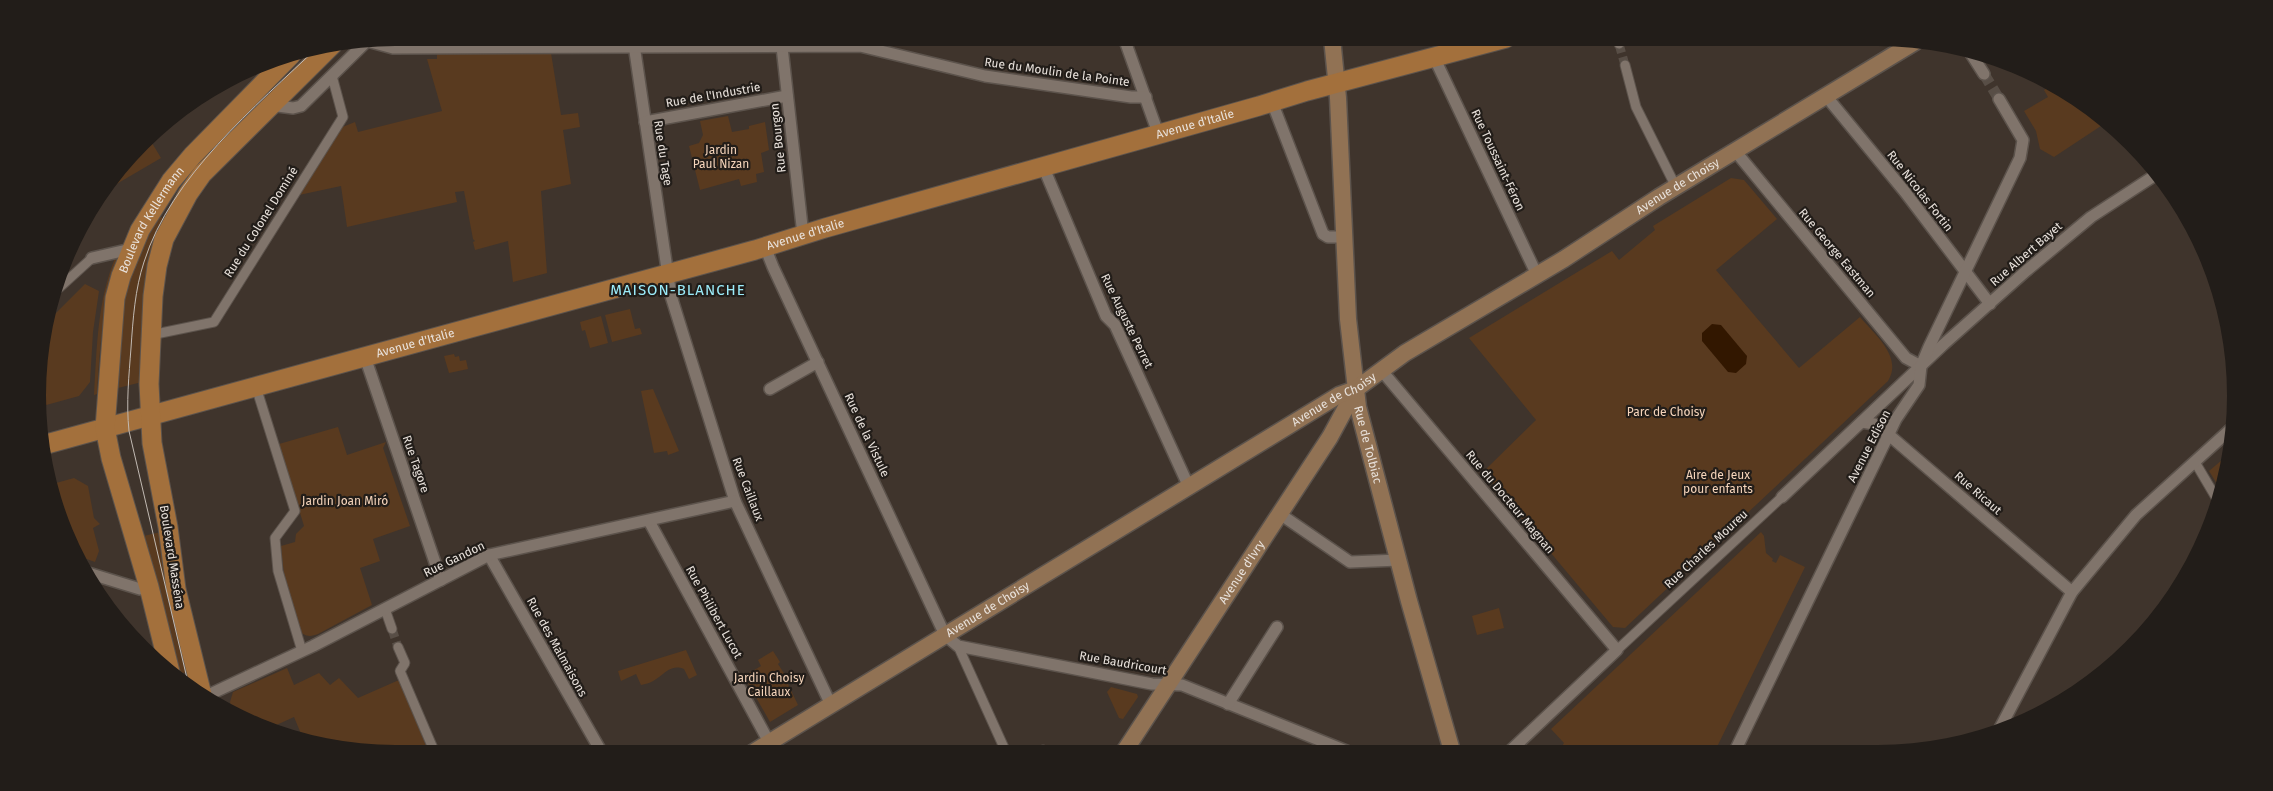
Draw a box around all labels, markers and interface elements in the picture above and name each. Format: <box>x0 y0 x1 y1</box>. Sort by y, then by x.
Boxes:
street label: Rue du Moulin de la Pointe <box>983 55 1131 89</box>
street label: Rue de l'Industrie <box>664 80 762 110</box>
street label: Rue Bourgon <box>767 103 789 173</box>
street label: Avenue d'Italie <box>1154 106 1236 142</box>
street label: Rue Toussaint-Féron <box>1468 107 1528 213</box>
street label: Rue du Tage <box>651 119 675 187</box>
park label: Jardin Paul Nizan <box>693 143 749 171</box>
street label: Rue Nicolas Fortin <box>1884 148 1956 234</box>
street label: Avenue de Choisy <box>1633 155 1722 217</box>
street label: Boulevard Kellermann <box>116 164 187 275</box>
street label: Rue du Colonel Dominé <box>221 164 301 280</box>
street label: Rue George Eastman <box>1796 206 1878 300</box>
street label: Avenue d'Italie <box>765 216 846 253</box>
street label: Rue Albert Bayet <box>1987 219 2065 289</box>
street label: Rue Auguste Perret <box>1098 271 1156 371</box>
district label: MAISON-BLANCHE <box>610 281 746 299</box>
street label: Avenue d'Italie <box>375 326 456 360</box>
street label: Avenue de Choisy <box>1289 370 1379 429</box>
street label: Rue de la Vistule <box>841 391 893 479</box>
street label: Rue de Tolbiac <box>1351 404 1385 485</box>
park label: Parc de Choisy <box>1627 405 1705 419</box>
street label: Avenue Edison <box>1845 407 1893 485</box>
street label: Rue Tagore <box>400 433 432 495</box>
street label: Rue du Docteur Magnan <box>1463 448 1557 556</box>
street label: Rue Caillaux <box>729 455 767 523</box>
park label: Aire de Jeux pour enfants <box>1683 468 1753 496</box>
street label: Rue Ricaut <box>1951 469 2005 518</box>
park label: Jardin Joan Miró <box>302 494 388 508</box>
street label: Boulevard Masséna <box>157 504 187 610</box>
street label: Rue Charles Moureu <box>1661 507 1751 591</box>
street label: Rue Gandon <box>421 538 487 580</box>
street label: Avenue d'Ivry <box>1216 538 1268 606</box>
street label: Rue Philibert Lucot <box>683 563 746 661</box>
street label: Avenue de Choisy <box>943 578 1032 640</box>
street label: Rue des Malmaisons <box>524 595 590 699</box>
street label: Rue Baudricourt <box>1078 648 1168 678</box>
park label: Jardin Choisy Caillaux <box>734 671 804 699</box>

